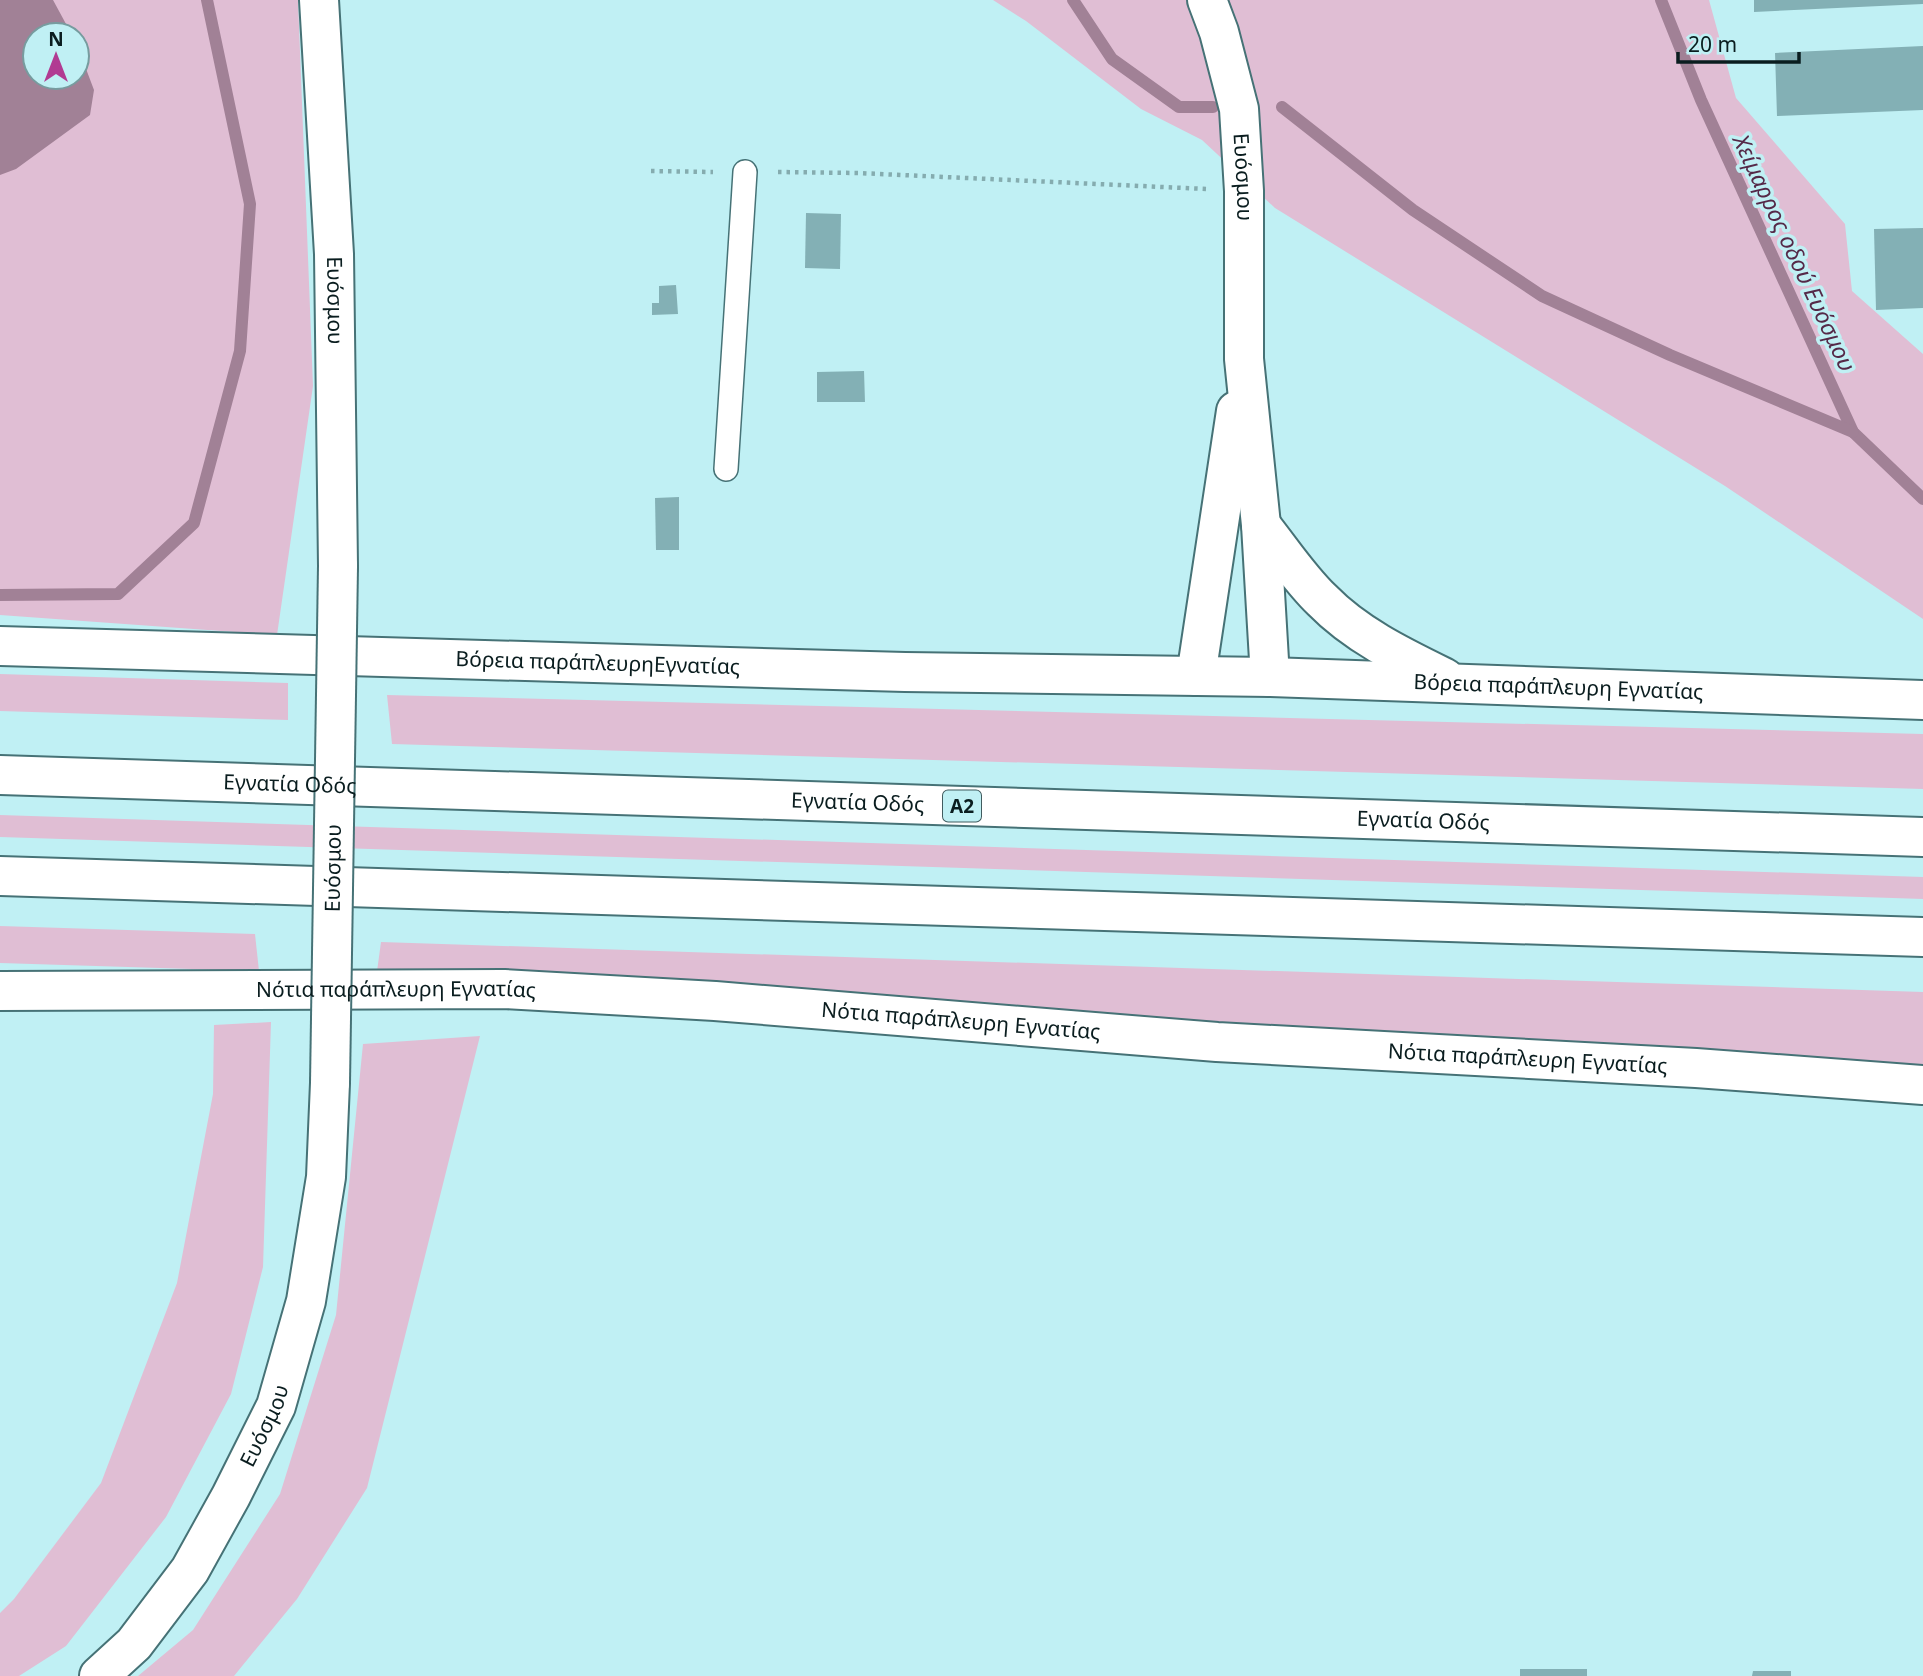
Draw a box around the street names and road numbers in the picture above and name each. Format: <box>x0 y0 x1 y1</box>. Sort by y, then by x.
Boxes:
street label: Ευόσμου <box>1227 132 1259 221</box>
street label: Ευόσμου <box>321 256 350 345</box>
street label: Βόρεια παράπλευρηΕγνατίας <box>455 644 740 680</box>
street label: Βόρεια παράπλευρη Εγνατίας <box>1413 667 1704 705</box>
street label: Εγνατία Οδός <box>223 767 357 799</box>
street label: Εγνατία Οδός <box>791 786 925 818</box>
road number: Α2 <box>943 790 981 821</box>
street label: Εγνατία Οδός <box>1356 804 1490 836</box>
street label: Ευόσμου <box>318 824 347 912</box>
street label: Νότια παράπλευρη Εγνατίας <box>256 974 537 1004</box>
street label: Νότια παράπλευρη Εγνατίας <box>820 995 1102 1045</box>
street label: Νότια παράπλευρη Εγνατίας <box>1387 1036 1668 1079</box>
street label: Ευόσμου <box>233 1381 294 1471</box>

